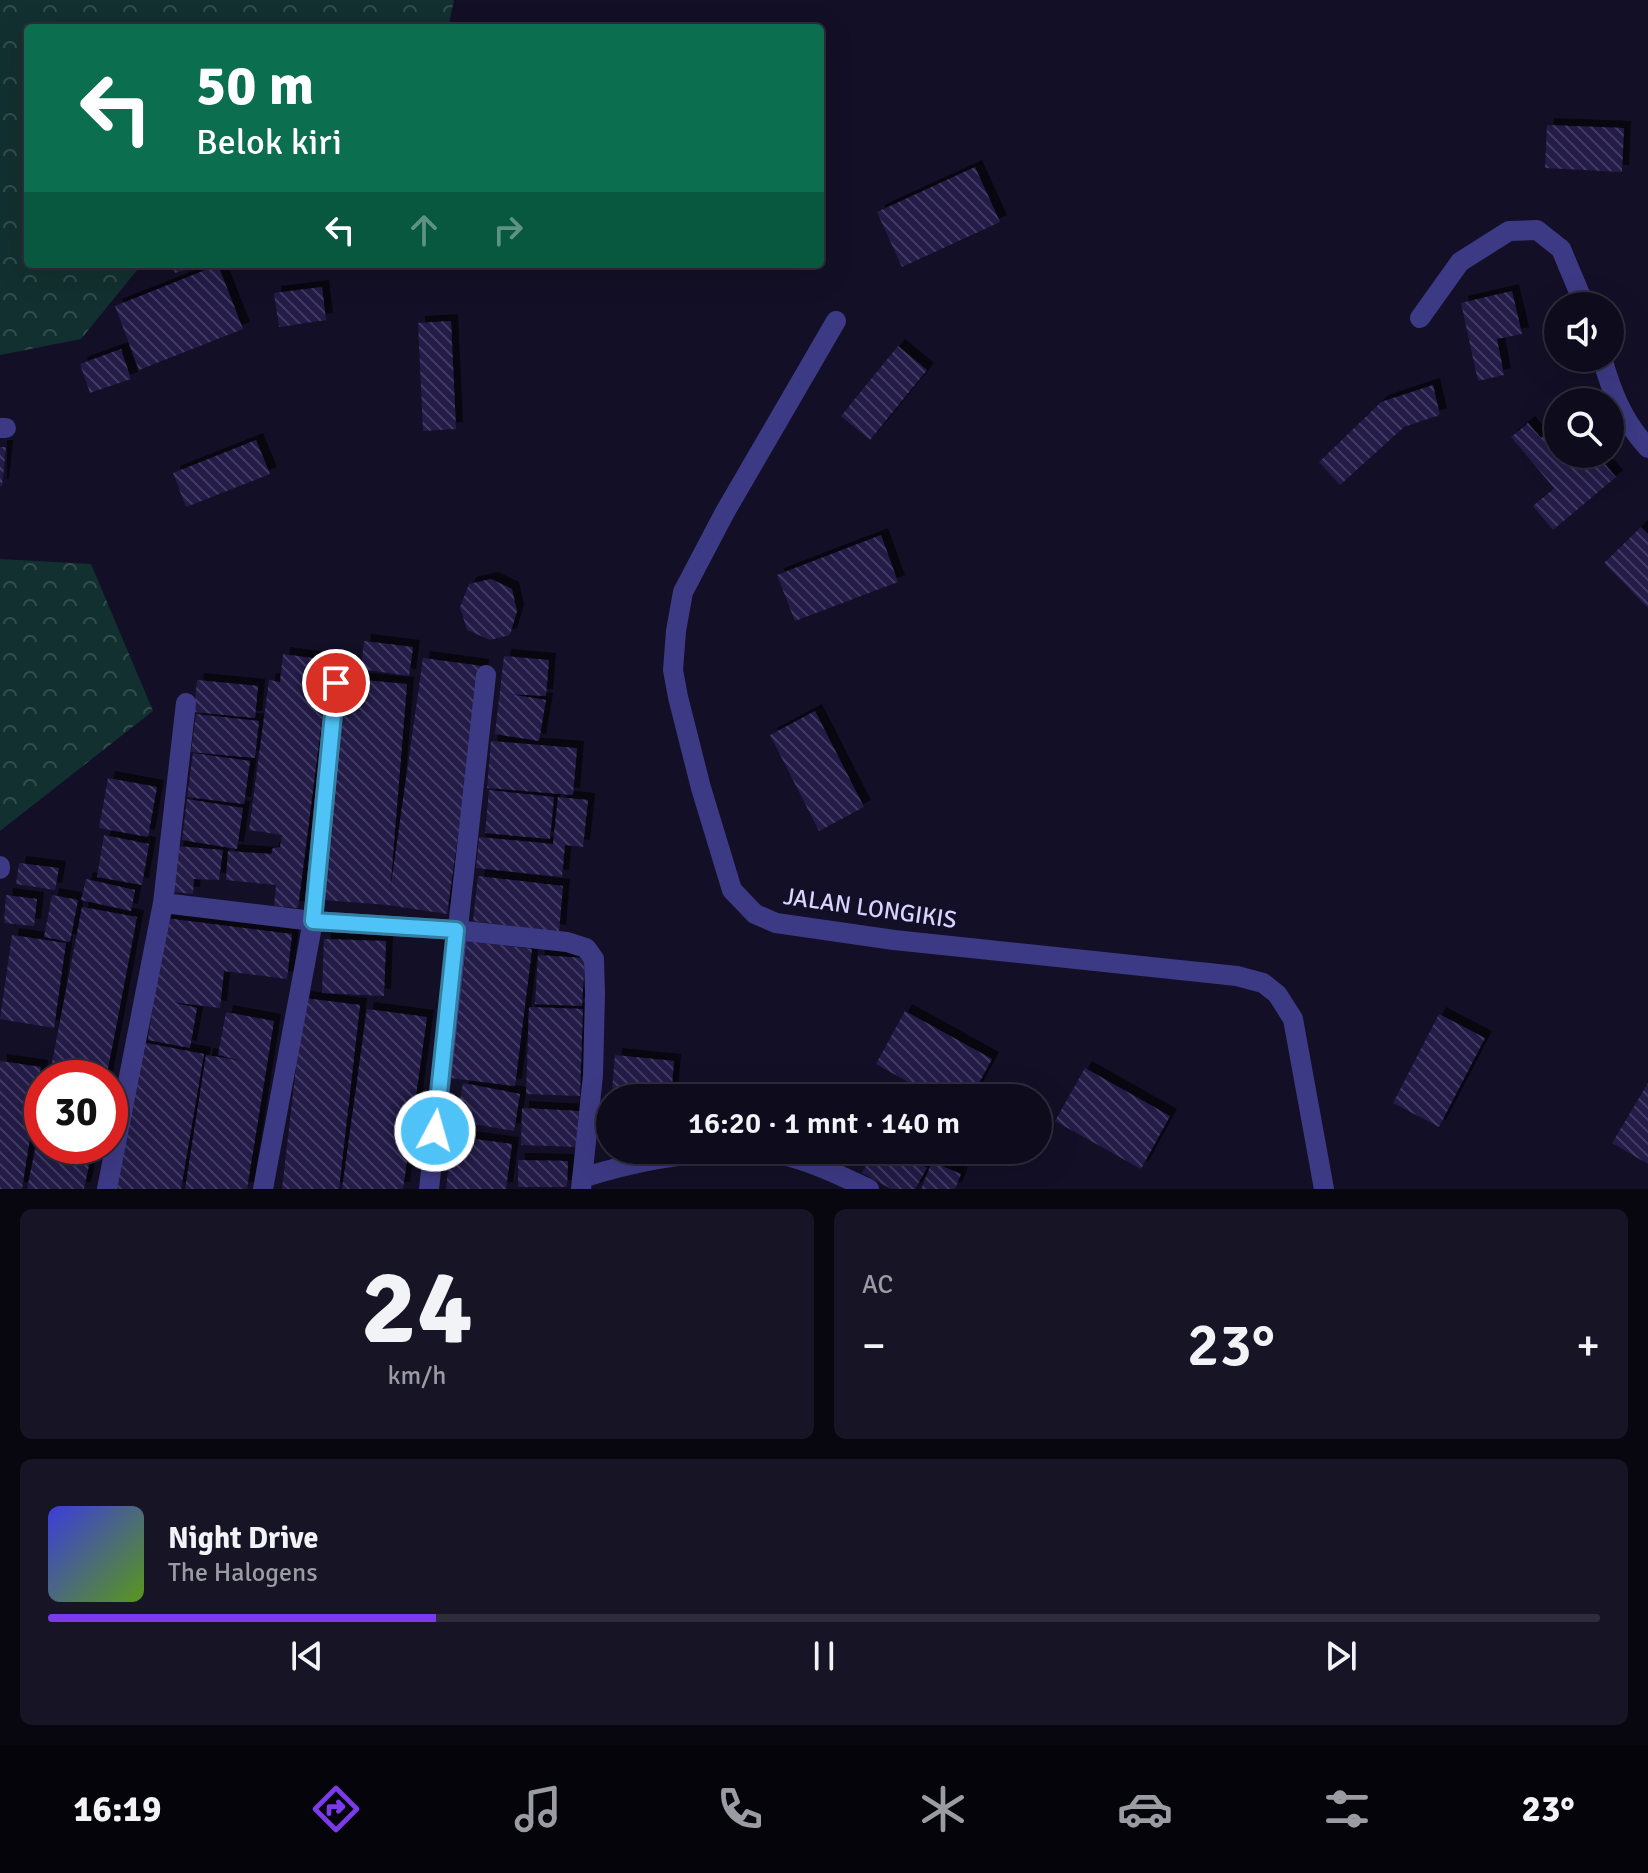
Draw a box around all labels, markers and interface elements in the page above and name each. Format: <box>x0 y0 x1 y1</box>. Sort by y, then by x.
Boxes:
text: 50 m <box>196 51 314 120</box>
icon: left <box>64 56 168 160</box>
text: Belok kiri <box>196 120 342 165</box>
icon: left <box>318 208 362 252</box>
icon: ahead <box>402 208 446 252</box>
icon: right <box>486 208 530 252</box>
map controls <box>1544 292 1624 468</box>
button: sound <box>1544 292 1624 372</box>
button: search <box>1544 388 1624 468</box>
pin <box>302 649 370 717</box>
icon: arrive <box>314 661 358 705</box>
street label: JALAN LONGIKIS <box>781 881 959 935</box>
speed limit sign: 30 <box>24 1060 128 1164</box>
position arrow <box>393 1089 477 1173</box>
text: 16:20 · 1 mnt · 140 m <box>688 1105 960 1142</box>
text: 24 <box>361 1244 473 1372</box>
text: AC <box>862 1269 893 1301</box>
text: 23° <box>1187 1309 1275 1383</box>
text: − <box>862 1319 886 1373</box>
text: + <box>1576 1319 1600 1373</box>
text: km/h <box>388 1360 446 1392</box>
text: Night Drive <box>168 1520 318 1557</box>
text: The Halogens <box>168 1557 318 1589</box>
icon: previous <box>285 1634 329 1678</box>
icon: pause <box>802 1634 846 1678</box>
icon: next <box>1319 1634 1363 1678</box>
icon: directions <box>308 1781 364 1837</box>
icon: music <box>510 1781 566 1837</box>
icon: phone <box>712 1781 768 1837</box>
icon: climate <box>915 1781 971 1837</box>
icon: car <box>1117 1781 1173 1837</box>
icon: filters <box>1319 1781 1375 1837</box>
text: 16:19 <box>73 1787 162 1832</box>
text: 23° <box>1521 1787 1575 1832</box>

